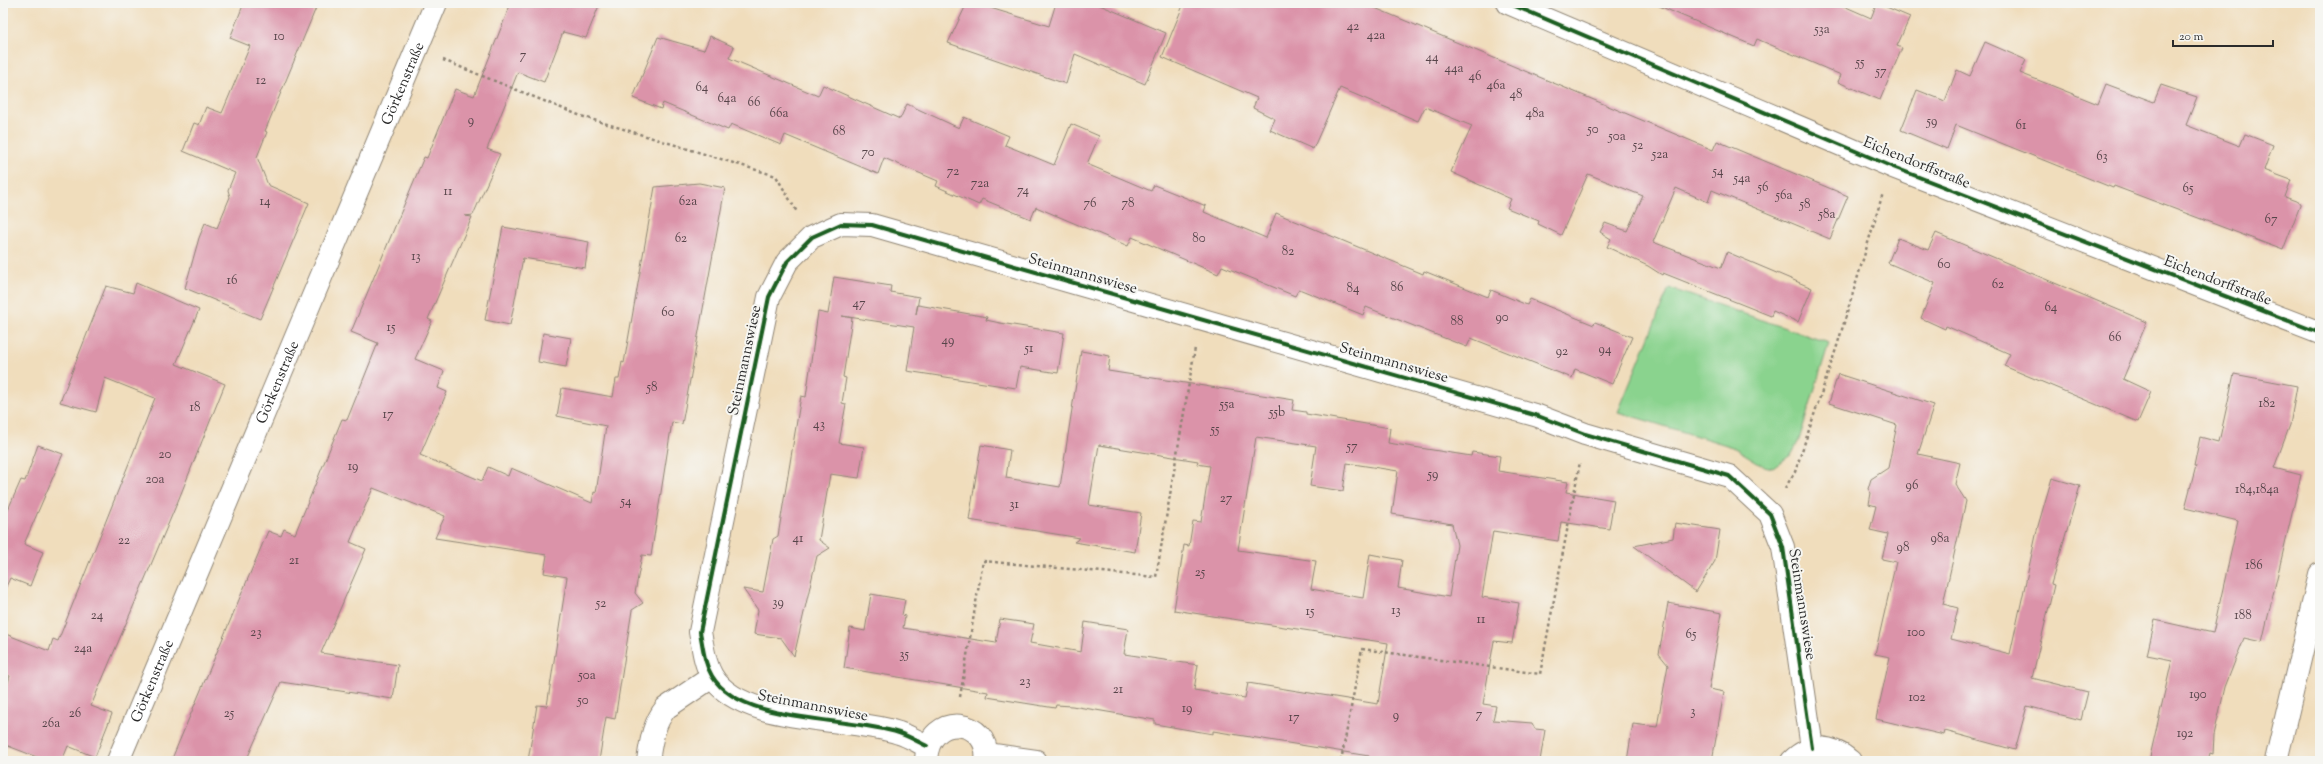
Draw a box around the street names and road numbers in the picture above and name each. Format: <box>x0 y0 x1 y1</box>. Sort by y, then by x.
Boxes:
street label: Görkenstraße <box>377 39 430 129</box>
street label: Eichendorffstraße <box>1860 132 1973 194</box>
street label: Steinmannswiese <box>1026 249 1140 300</box>
street label: Eichendorffstraße <box>2160 251 2274 312</box>
street label: Steinmannswiese <box>724 303 767 417</box>
street label: Görkenstraße <box>252 338 305 427</box>
street label: Steinmannswiese <box>1337 338 1451 389</box>
street label: Steinmannswiese <box>1782 547 1821 661</box>
street label: Görkenstraße <box>126 637 180 726</box>
street label: Steinmannswiese <box>756 685 870 728</box>

